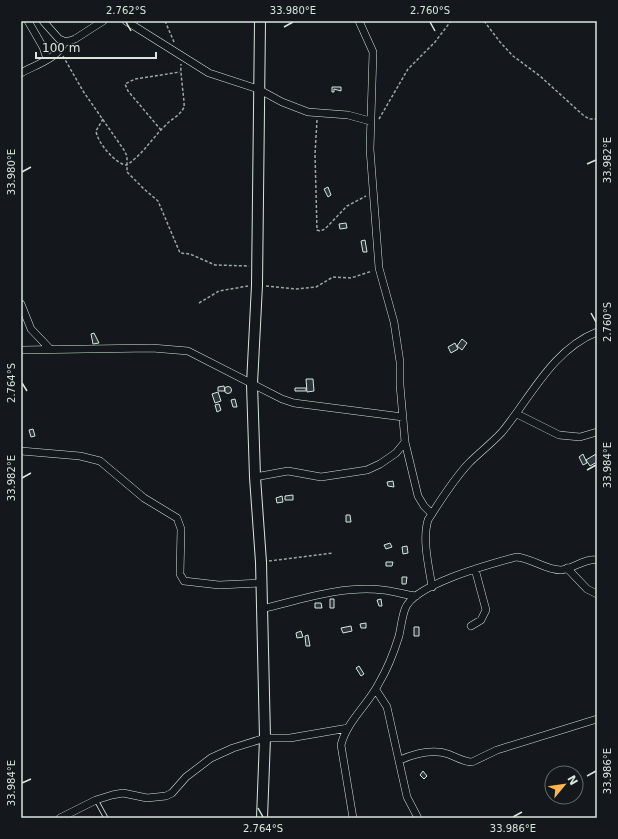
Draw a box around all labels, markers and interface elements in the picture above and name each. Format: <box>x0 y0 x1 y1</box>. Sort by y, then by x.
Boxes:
text: 2.762°S <box>106 5 146 16</box>
text: 33.980°E <box>270 5 316 16</box>
text: 2.760°S <box>410 5 450 16</box>
scale bar <box>36 34 156 60</box>
text: 100 m <box>42 41 80 55</box>
text: 33.982°E <box>602 137 613 183</box>
text: 33.980°E <box>6 149 17 195</box>
text: 2.760°S <box>602 302 613 342</box>
text: 2.764°S <box>6 363 17 403</box>
text: 33.984°E <box>602 442 613 488</box>
text: 33.982°E <box>6 455 17 501</box>
text: 33.986°E <box>602 748 613 794</box>
text: 33.984°E <box>6 760 17 806</box>
north arrow <box>544 765 584 805</box>
text: N <box>564 773 580 788</box>
text: 2.764°S <box>243 823 283 834</box>
text: 33.986°E <box>490 823 536 834</box>

